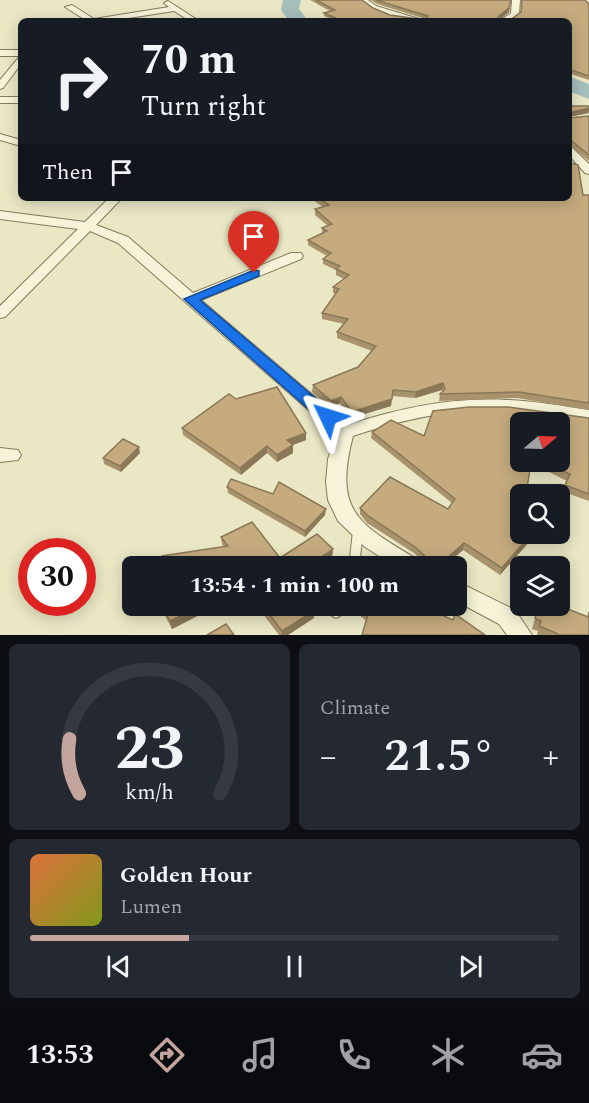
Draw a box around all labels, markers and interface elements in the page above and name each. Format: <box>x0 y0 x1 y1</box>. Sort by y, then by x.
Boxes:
text: 70 m <box>141 29 236 92</box>
icon: right <box>42 42 120 120</box>
text: Turn right <box>141 86 266 128</box>
text: Then <box>42 156 93 189</box>
icon: arrive <box>105 156 138 189</box>
pin <box>228 211 279 273</box>
icon: arrive <box>237 220 270 253</box>
position arrow <box>296 385 360 449</box>
north arrow <box>510 412 570 472</box>
map controls <box>510 412 570 616</box>
button: search <box>510 484 570 544</box>
speed limit sign: 30 <box>18 538 96 616</box>
button: layers <box>510 556 570 616</box>
text: 13:54 · 1 min · 100 m <box>190 569 399 602</box>
text: Climate <box>320 693 390 723</box>
text: 23 <box>114 702 185 797</box>
text: 21.5° <box>384 722 495 791</box>
text: − <box>320 732 337 782</box>
text: + <box>542 732 559 782</box>
text: km/h <box>125 776 174 809</box>
text: Golden Hour <box>120 859 252 892</box>
text: Lumen <box>120 892 182 922</box>
icon: previous <box>102 950 135 983</box>
icon: pause <box>278 950 311 983</box>
icon: next <box>454 950 487 983</box>
text: 13:53 <box>26 1034 94 1076</box>
icon: directions <box>146 1034 188 1076</box>
icon: music <box>239 1034 281 1076</box>
icon: phone <box>333 1034 375 1076</box>
icon: climate <box>427 1034 469 1076</box>
icon: car <box>521 1034 563 1076</box>

